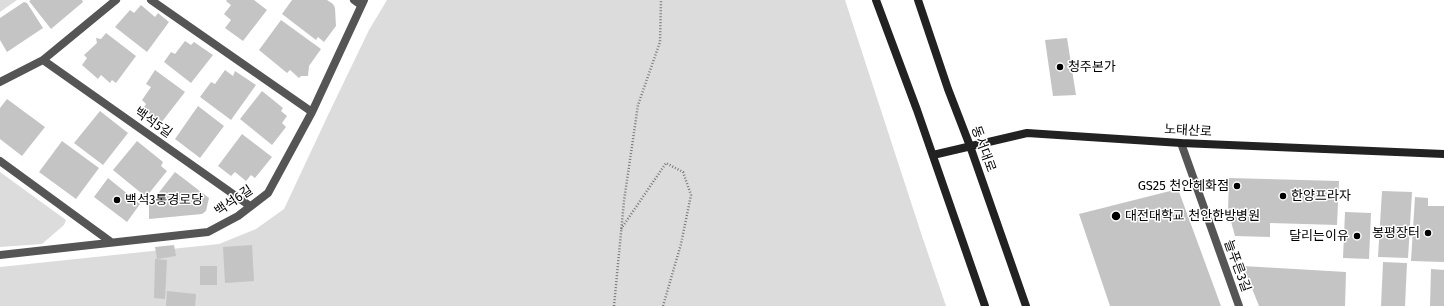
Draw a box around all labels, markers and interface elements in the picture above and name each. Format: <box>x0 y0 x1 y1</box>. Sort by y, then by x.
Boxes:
place label: 청주본가 <box>1068 59 1116 75</box>
marker: 청주본가 <box>1055 62 1065 72</box>
street label: 백석5길 <box>131 104 175 142</box>
street label: 노태산로 <box>1164 122 1212 140</box>
street label: 동서대로 <box>967 124 999 174</box>
place label: GS25 천안헤화점 <box>1138 178 1229 194</box>
marker: GS25 천안헤화점 <box>1232 181 1242 191</box>
street label: 백석6길 <box>212 183 256 219</box>
place label: 한양프라자 <box>1291 188 1351 204</box>
marker: 한양프라자 <box>1278 191 1288 201</box>
place label: 백석3통경로당 <box>125 192 203 208</box>
marker: 백석3통경로당 <box>112 195 122 205</box>
place label: 대전대학교 천안한방병원 <box>1125 208 1260 224</box>
marker: 대전대학교 천안한방병원 <box>1110 210 1122 222</box>
place label: 봉평장터 <box>1372 225 1420 241</box>
place label: 달리는이유 <box>1289 228 1349 244</box>
marker: 봉평장터 <box>1423 228 1433 238</box>
marker: 달리는이유 <box>1352 231 1362 241</box>
street label: 늘푸른3길 <box>1220 238 1254 294</box>

